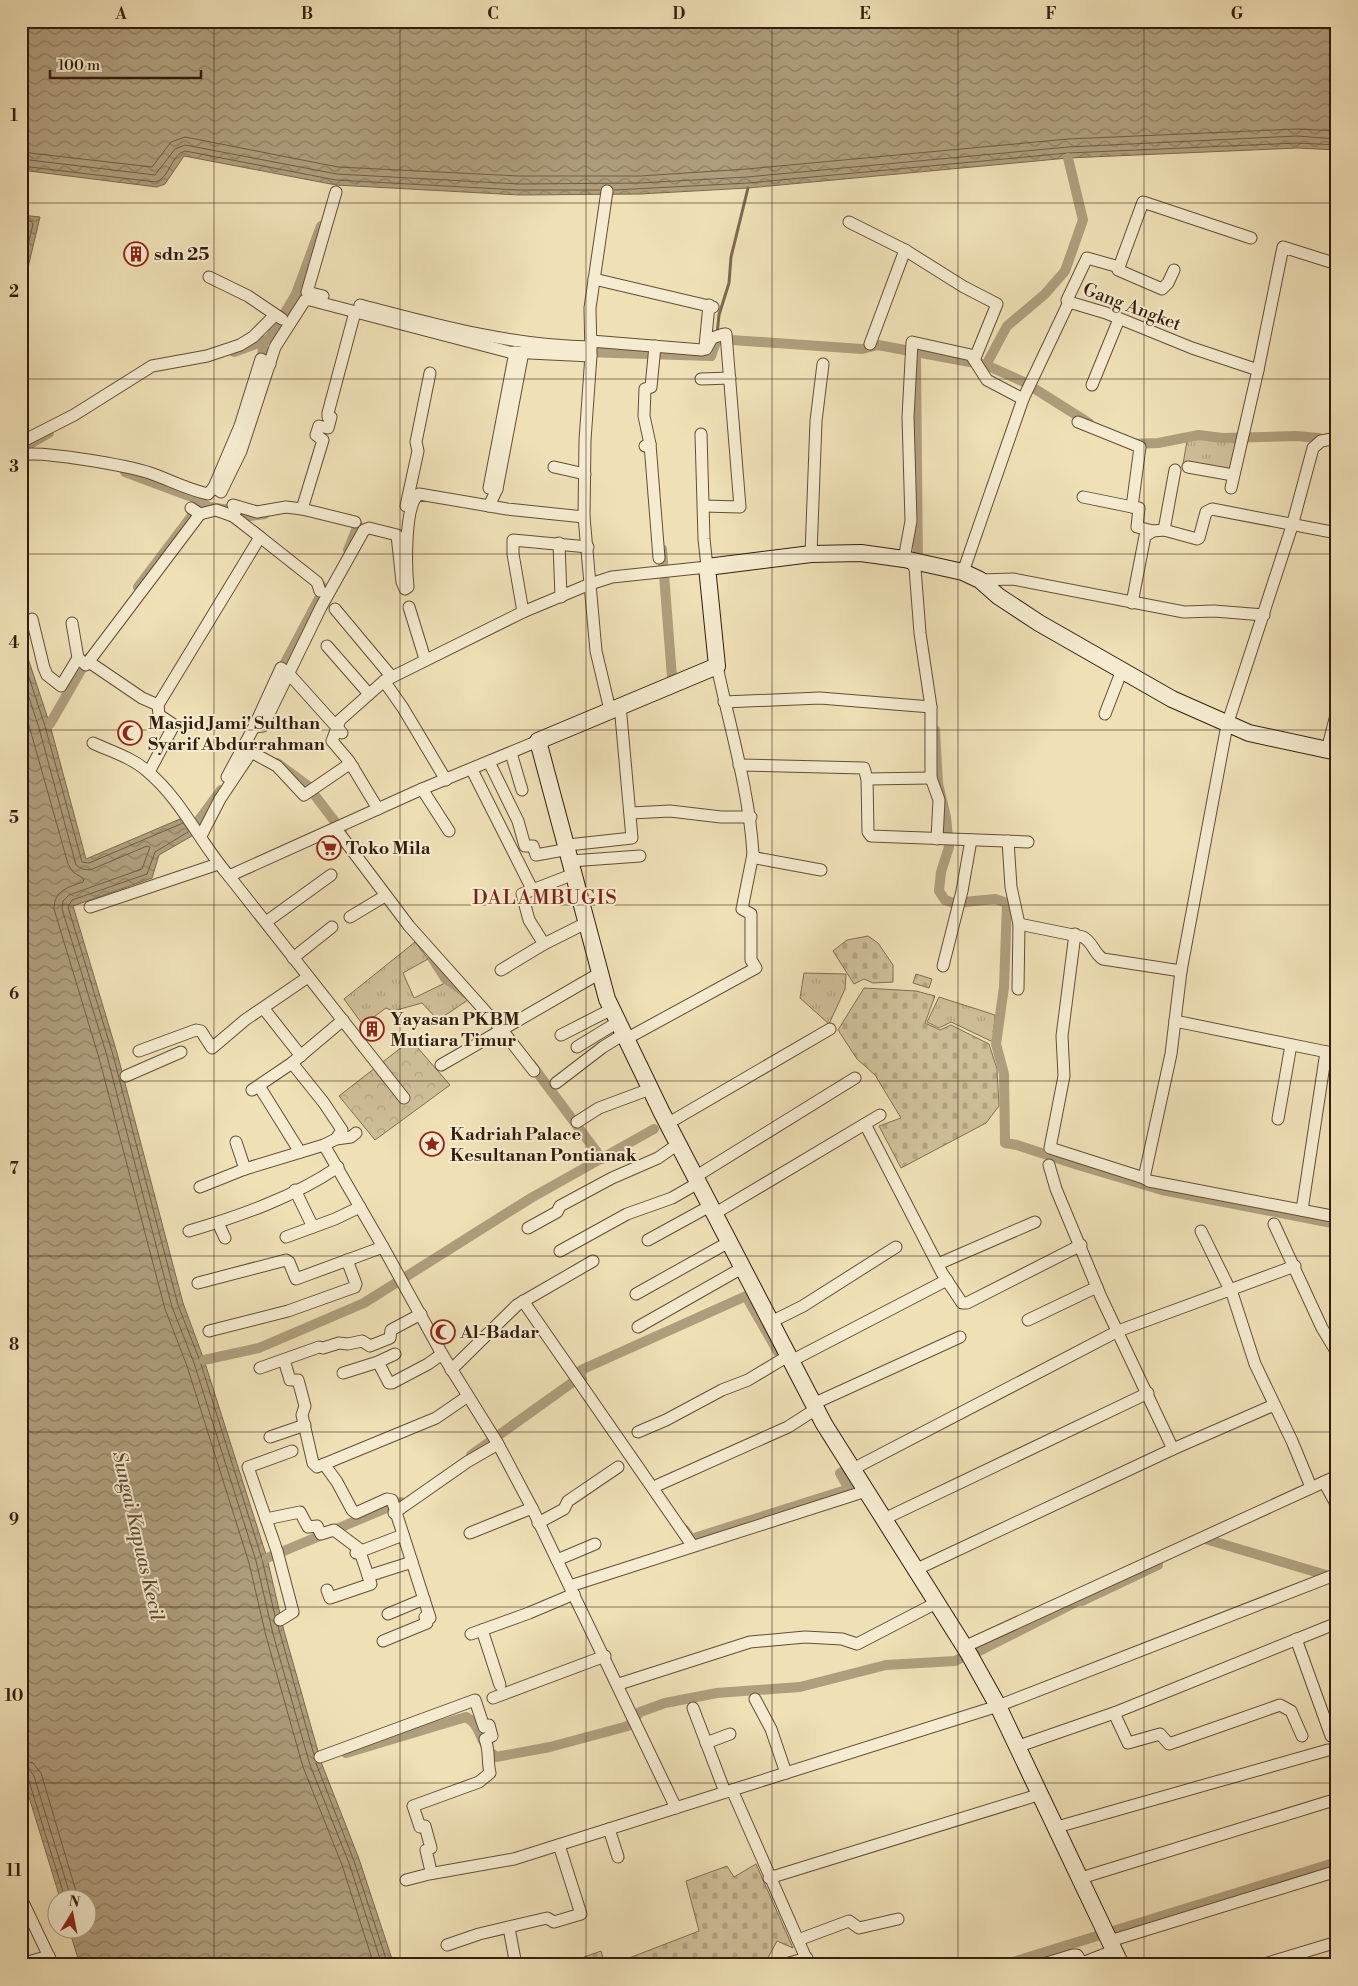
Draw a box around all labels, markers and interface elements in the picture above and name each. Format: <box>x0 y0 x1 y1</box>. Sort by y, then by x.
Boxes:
text: A <box>114 4 127 24</box>
text: B <box>301 4 313 24</box>
text: C <box>487 4 499 24</box>
text: D <box>673 4 686 24</box>
text: E <box>859 4 871 24</box>
text: F <box>1045 4 1057 24</box>
text: G <box>1231 4 1244 24</box>
scale bar <box>50 48 201 80</box>
text: 100 m <box>58 56 100 75</box>
text: 1 <box>10 106 18 126</box>
building icon: sdn 25 <box>123 241 149 267</box>
place label: sdn 25 <box>154 243 209 266</box>
street label: Gang Angket <box>1080 278 1185 336</box>
text: 2 <box>9 282 19 302</box>
text: 3 <box>9 457 19 477</box>
text: 4 <box>9 633 20 653</box>
place label: Masjid Jami' Sulthan Syarif Abdurrahman <box>148 712 325 756</box>
mosque icon: Masjid Jami' Sulthan Syarif Abdurrahman <box>117 720 143 746</box>
text: 5 <box>9 808 19 828</box>
supermarket icon: Toko Mila <box>316 835 342 861</box>
place label: Toko Mila <box>346 837 431 860</box>
district label: DALAMBUGIS <box>472 886 618 911</box>
text: 6 <box>9 984 19 1004</box>
place label: Yayasan PKBM Mutiara Timur <box>390 1008 520 1052</box>
building icon: Yayasan PKBM Mutiara Timur <box>359 1016 385 1042</box>
place label: Kadriah Palace Kesultanan Pontianak <box>450 1123 638 1167</box>
place icon: Kadriah Palace Kesultanan Pontianak <box>419 1131 445 1157</box>
text: 7 <box>9 1159 19 1179</box>
mosque icon: Al-Badar <box>430 1319 456 1345</box>
place label: Al-Badar <box>459 1321 539 1344</box>
text: 8 <box>9 1335 19 1355</box>
water label: Sungai Kapuas Kecil <box>107 1449 169 1623</box>
text: 9 <box>9 1510 19 1530</box>
text: 10 <box>5 1686 23 1706</box>
text: 11 <box>6 1861 22 1881</box>
north arrow <box>48 1888 98 1938</box>
text: N <box>67 1892 81 1912</box>

